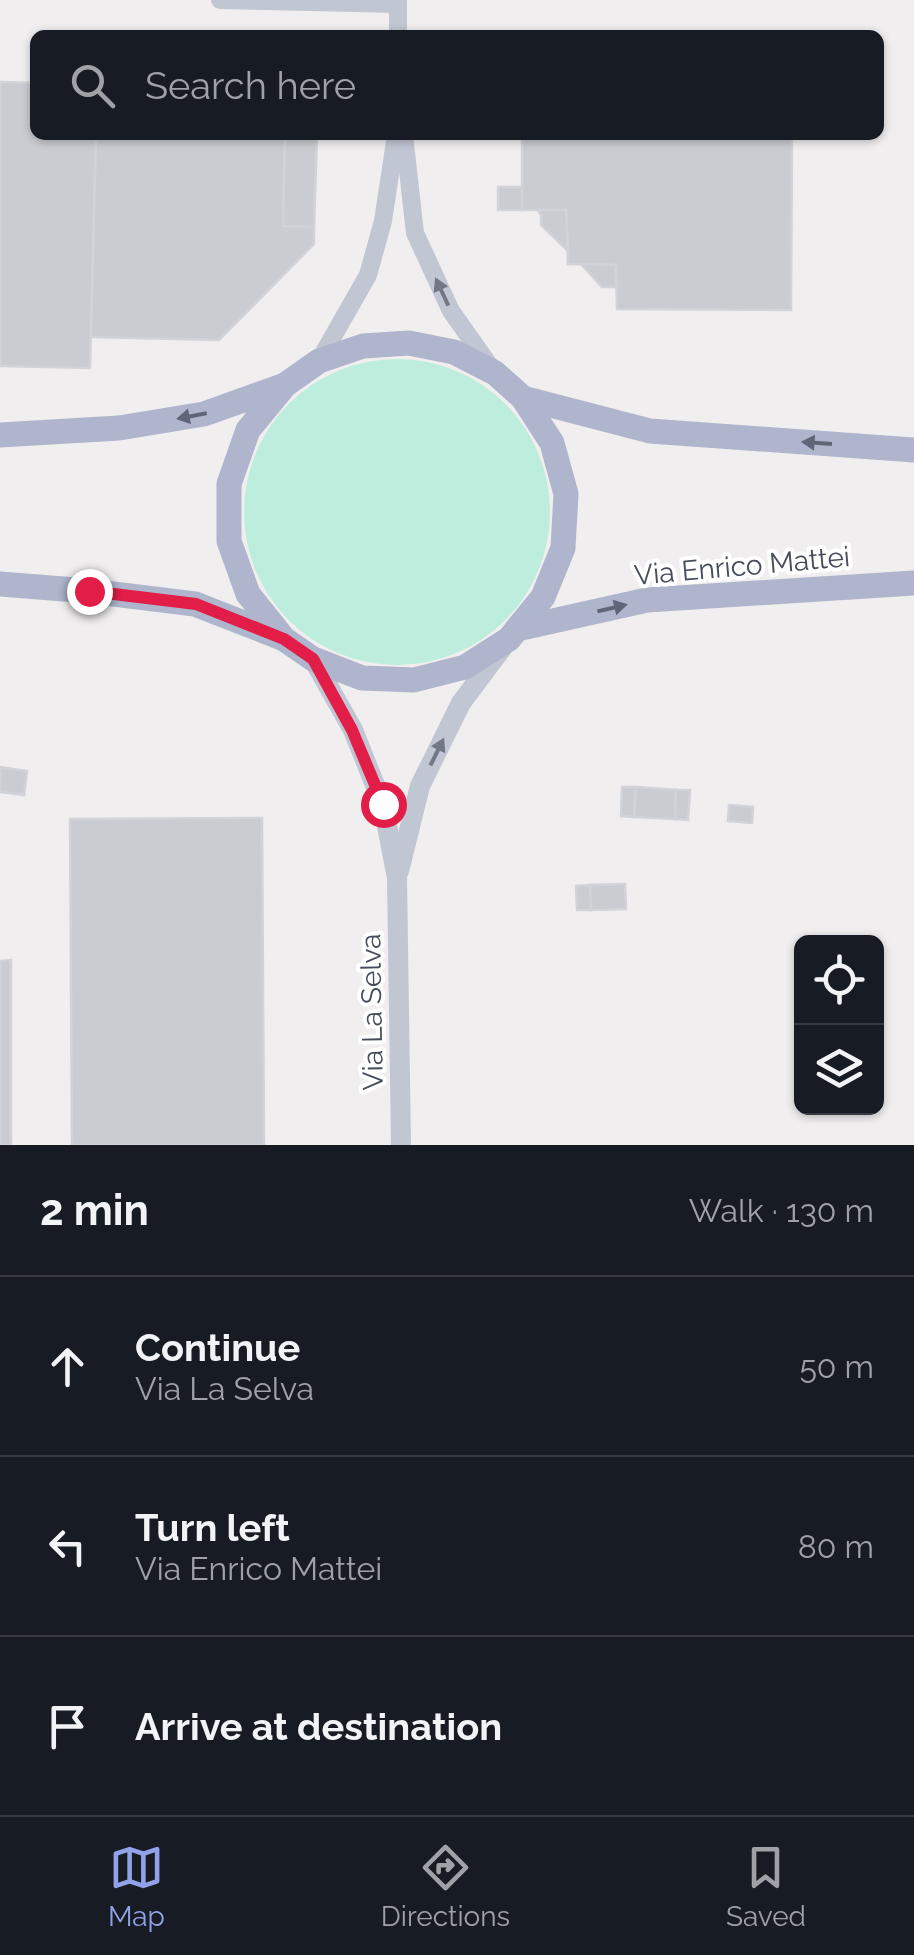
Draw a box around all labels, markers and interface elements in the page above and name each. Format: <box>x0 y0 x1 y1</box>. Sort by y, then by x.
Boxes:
search box <box>30 30 884 140</box>
icon: search <box>65 58 120 113</box>
text: Search here <box>145 63 356 108</box>
one-way arrow <box>434 277 451 306</box>
one-way arrow <box>176 408 207 424</box>
one-way arrow <box>800 435 832 451</box>
street label: Via Enrico Mattei <box>633 540 851 592</box>
route end <box>67 569 113 615</box>
one-way arrow <box>597 600 628 615</box>
one-way arrow <box>428 738 445 767</box>
route start <box>361 782 407 828</box>
street label: Via La Selva <box>354 933 390 1091</box>
map controls <box>794 935 884 1115</box>
button: locate <box>794 935 884 1025</box>
button: layers <box>794 1025 884 1115</box>
text: 2 min <box>40 1186 149 1235</box>
text: Walk · 130 m <box>689 1192 874 1229</box>
text: Continue <box>135 1325 300 1370</box>
icon: ahead <box>40 1339 95 1394</box>
text: 50 m <box>799 1348 874 1385</box>
text: Via La Selva <box>135 1370 314 1407</box>
text: Turn left <box>135 1505 290 1550</box>
icon: left <box>40 1519 95 1574</box>
text: 80 m <box>798 1528 874 1565</box>
text: Via Enrico Mattei <box>135 1550 382 1587</box>
icon: arrive <box>40 1699 95 1754</box>
text: Arrive at destination <box>135 1704 502 1749</box>
tab: Map <box>108 1840 165 1933</box>
tab: Directions <box>381 1840 510 1933</box>
tab: Saved <box>726 1840 806 1933</box>

